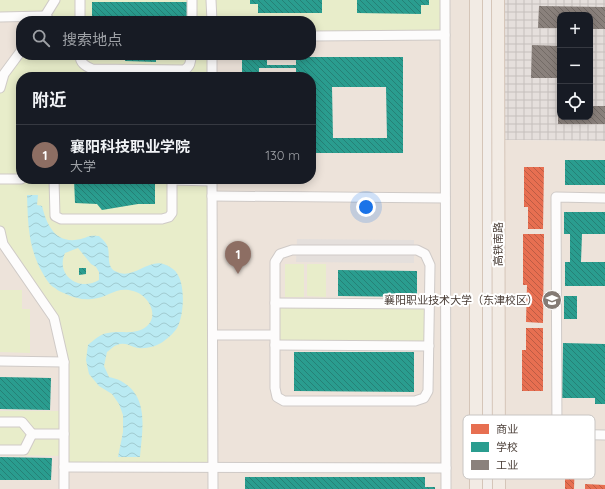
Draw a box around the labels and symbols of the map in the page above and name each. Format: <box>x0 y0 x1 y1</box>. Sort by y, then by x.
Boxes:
your location <box>356 197 376 217</box>
street label: 高铁南路 <box>491 222 505 266</box>
pin: 1 <box>225 241 251 274</box>
school or university icon: 襄阳职业技术大学（东津校区） <box>541 289 563 311</box>
place label: 襄阳职业技术大学（东津校区） <box>384 293 538 307</box>
legend <box>463 415 595 479</box>
text: 商业 <box>496 422 518 436</box>
text: 学校 <box>496 440 518 454</box>
text: 工业 <box>496 458 518 472</box>

